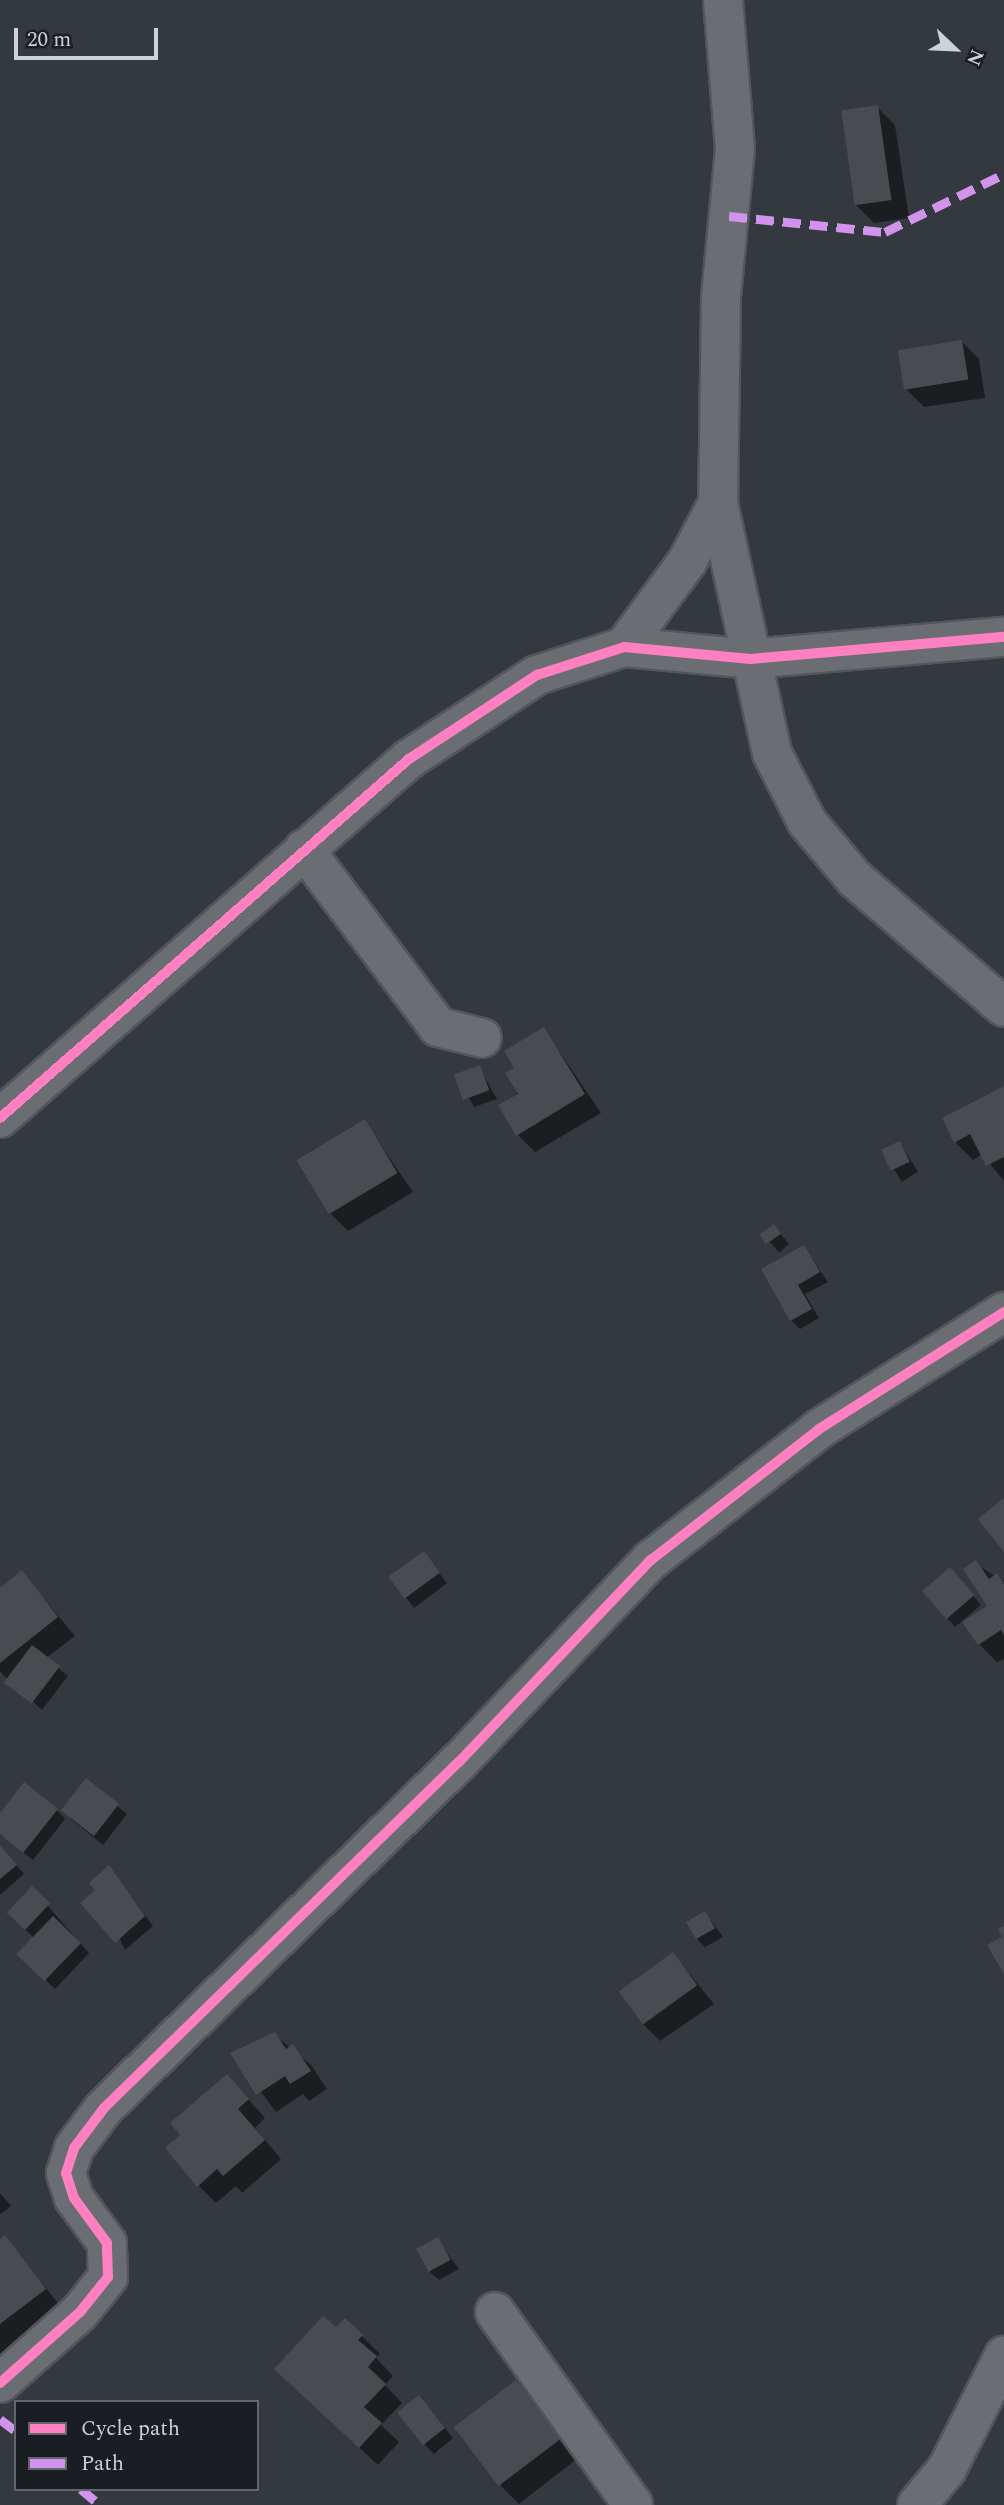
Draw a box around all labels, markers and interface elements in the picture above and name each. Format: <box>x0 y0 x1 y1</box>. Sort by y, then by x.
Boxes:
scale bar <box>18 14 161 58</box>
north arrow <box>920 14 990 84</box>
text: 20 m <box>27 24 71 56</box>
text: N <box>958 45 991 70</box>
legend <box>14 2400 259 2491</box>
text: Cycle path <box>81 2413 180 2445</box>
text: Path <box>81 2448 124 2480</box>

